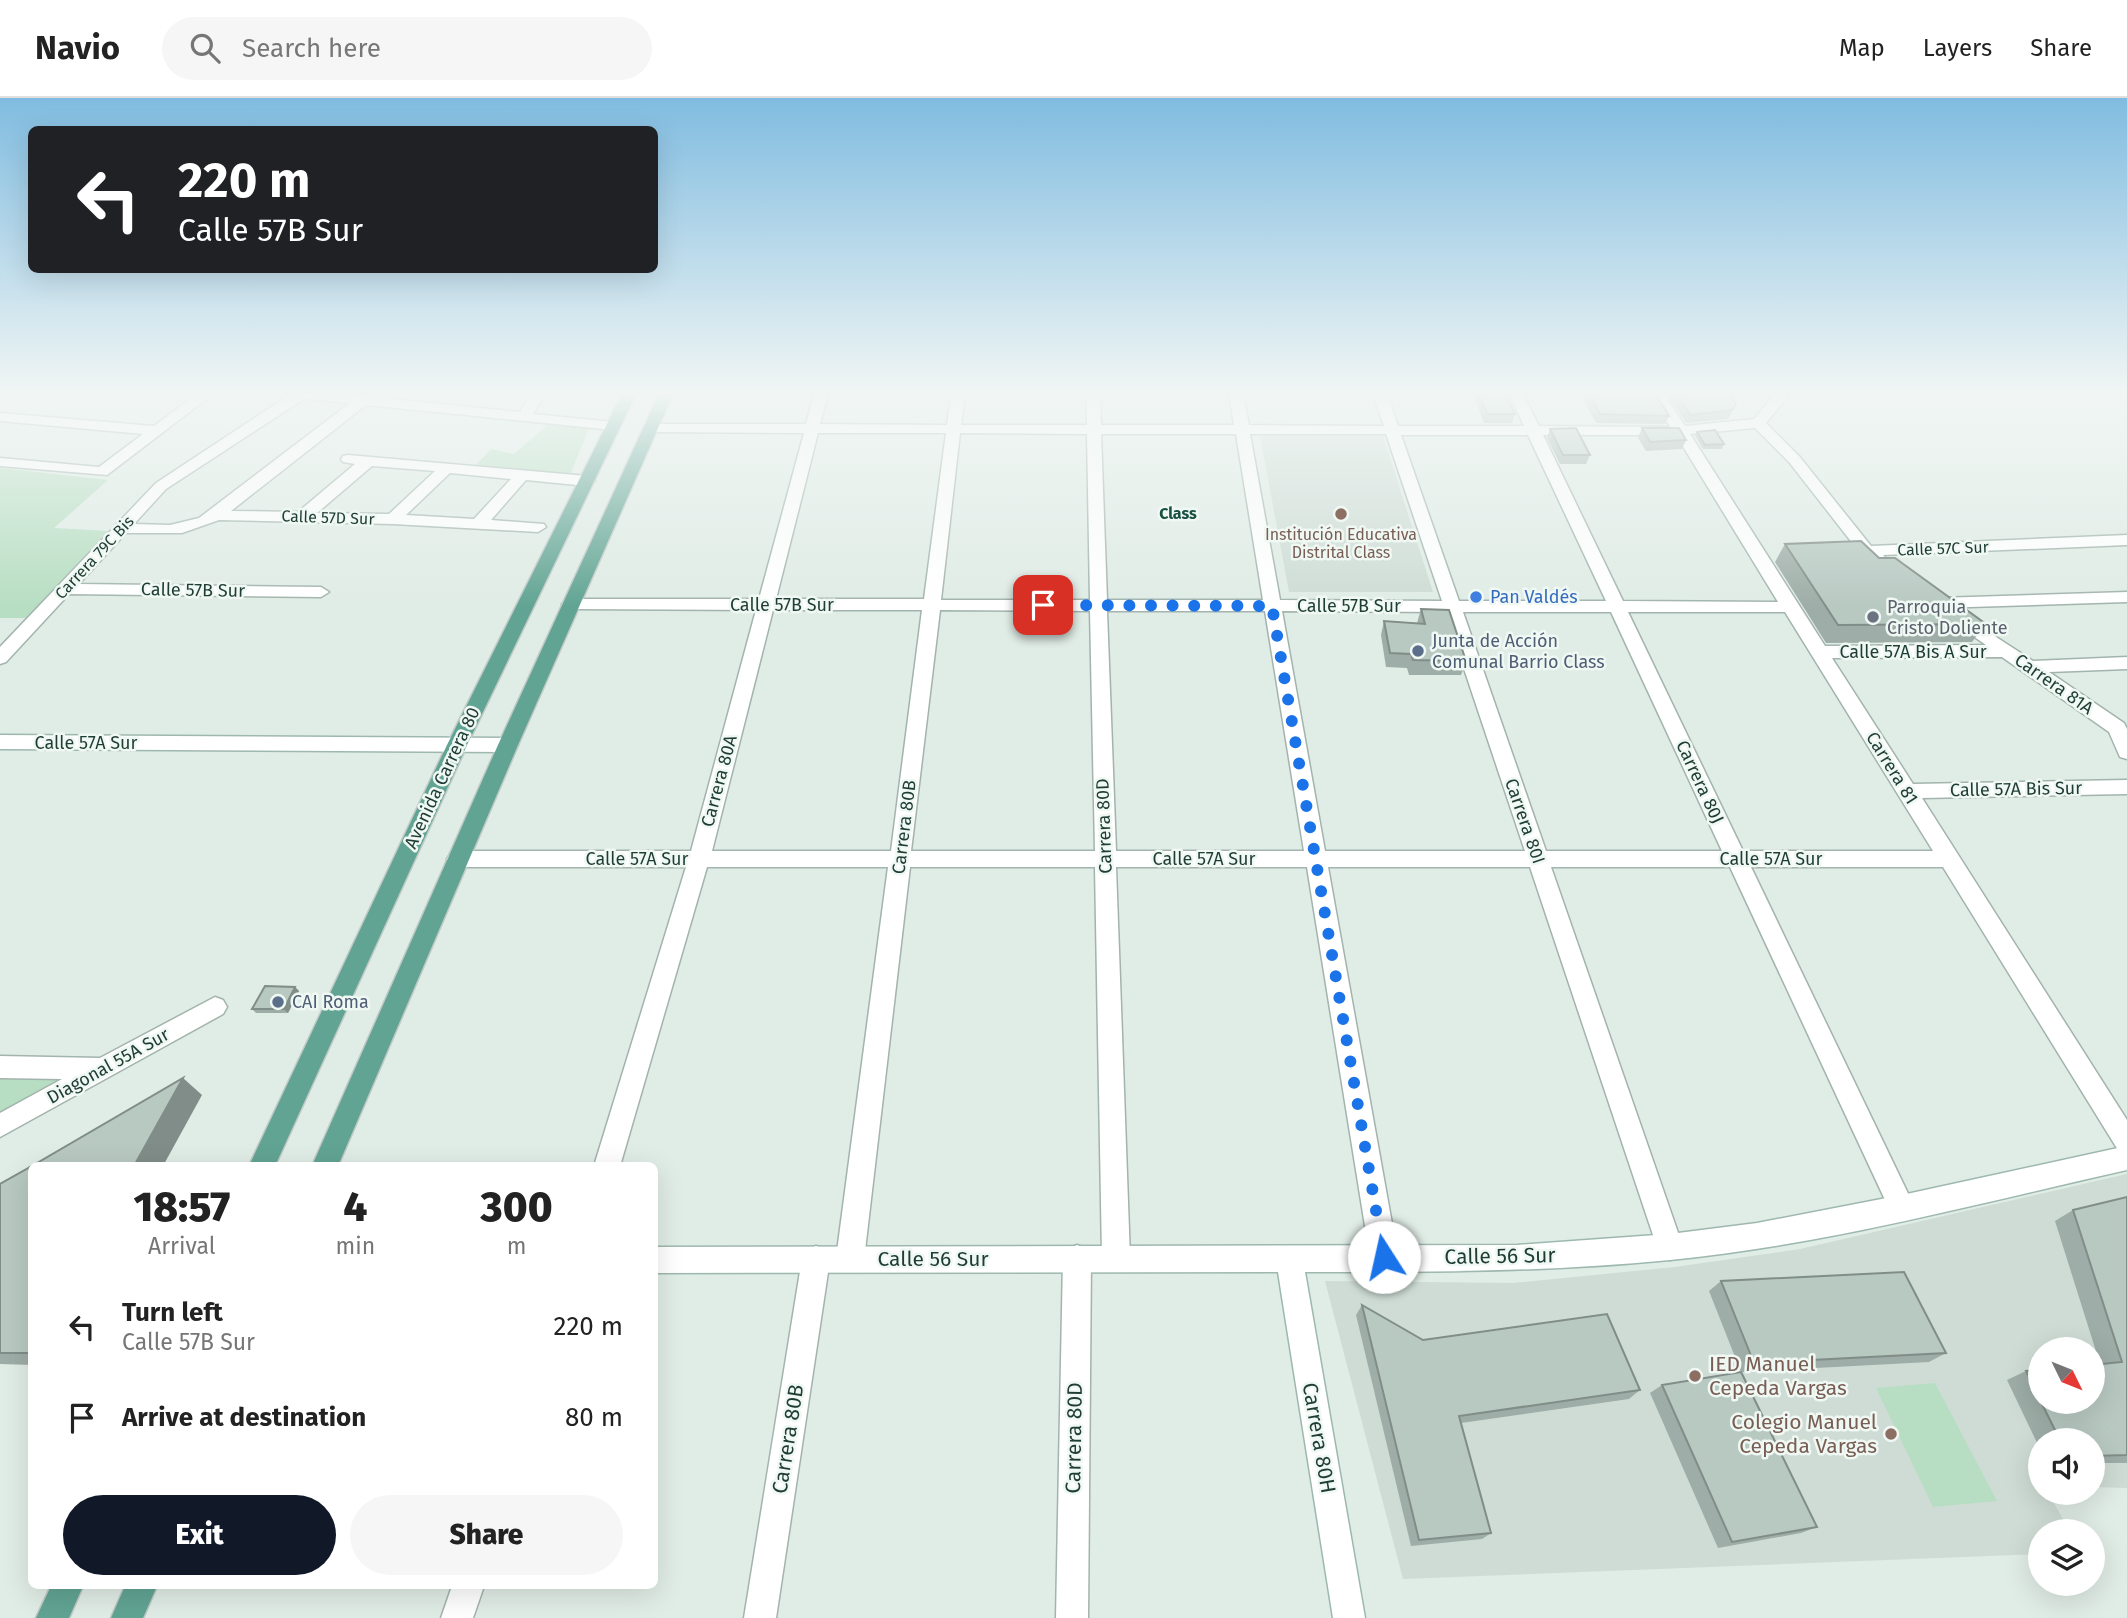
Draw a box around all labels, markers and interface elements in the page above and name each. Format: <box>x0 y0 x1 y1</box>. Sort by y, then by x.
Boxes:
search box <box>162 17 652 80</box>
text: Navio <box>35 28 120 68</box>
icon: search <box>186 29 224 67</box>
text: Search here <box>242 33 381 64</box>
text: Map <box>1839 34 1885 62</box>
text: Layers <box>1923 34 1992 62</box>
text: Share <box>2030 34 2092 62</box>
text: 220 m <box>178 151 310 210</box>
icon: left <box>63 154 154 245</box>
text: Calle 57B Sur <box>178 211 363 249</box>
district label: Class <box>1159 504 1197 523</box>
street label: Calle 57D Sur <box>281 506 376 529</box>
marker: Institución Educativa Distrital Class <box>1333 506 1349 522</box>
street label: Carrera 79C Bis <box>51 512 138 603</box>
place label: Institución Educativa Distrital Class <box>1265 525 1417 562</box>
street label: Calle 57C Sur <box>1897 537 1990 560</box>
pin <box>1013 575 1073 635</box>
street label: Calle 57B Sur <box>141 578 245 602</box>
icon: arrive <box>1024 586 1062 624</box>
place label: Pan Valdés <box>1490 586 1578 608</box>
marker: Pan Valdés <box>1468 589 1484 605</box>
street label: Calle 57B Sur <box>730 594 834 616</box>
street label: Calle 57B Sur <box>1297 595 1401 617</box>
place label: Parroquia Cristo Doliente <box>1887 596 2008 639</box>
marker: Parroquia Cristo Doliente <box>1865 609 1881 625</box>
place label: Junta de Acción Comunal Barrio Class <box>1432 630 1605 673</box>
street label: Calle 57A Bis A Sur <box>1839 641 1987 663</box>
marker: Junta de Acción Comunal Barrio Class <box>1410 643 1426 659</box>
street label: Carrera 81A <box>2010 649 2098 720</box>
street label: Avenida Carrera 80 <box>400 704 484 852</box>
street label: Carrera 81 <box>1861 728 1923 808</box>
street label: Calle 57A Sur <box>35 732 138 754</box>
street label: Carrera 80A <box>696 732 742 829</box>
street label: Carrera 80J <box>1671 737 1729 827</box>
street label: Carrera 80I <box>1500 775 1550 867</box>
street label: Calle 57A Bis Sur <box>1950 777 2082 801</box>
street label: Carrera 80D <box>1091 778 1117 874</box>
street label: Carrera 80B <box>887 779 921 875</box>
street label: Calle 57A Sur <box>586 848 689 870</box>
street label: Calle 57A Sur <box>1153 848 1256 870</box>
street label: Calle 57A Sur <box>1720 848 1823 870</box>
place label: CAI Roma <box>292 991 369 1013</box>
marker: CAI Roma <box>270 994 286 1010</box>
street label: Diagonal 55A Sur <box>43 1023 173 1109</box>
text: 18:57 <box>133 1182 230 1232</box>
text: 4 <box>343 1182 367 1232</box>
text: 300 <box>481 1182 553 1232</box>
position arrow <box>1347 1220 1421 1294</box>
text: Arrival <box>148 1232 215 1260</box>
text: min <box>336 1232 375 1260</box>
text: m <box>507 1232 526 1260</box>
street label: Calle 56 Sur <box>1444 1242 1556 1270</box>
street label: Calle 56 Sur <box>877 1246 989 1272</box>
text: Turn left <box>122 1297 223 1328</box>
icon: left <box>63 1308 101 1346</box>
text: 220 m <box>554 1311 623 1342</box>
text: Calle 57B Sur <box>122 1328 255 1356</box>
north arrow <box>2028 1337 2105 1414</box>
map controls <box>2028 1337 2105 1596</box>
place label: IED Manuel Cepeda Vargas <box>1709 1351 1847 1401</box>
marker: IED Manuel Cepeda Vargas <box>1687 1368 1703 1384</box>
street label: Carrera 80H <box>1296 1381 1342 1495</box>
street label: Carrera 80B <box>767 1382 809 1496</box>
street label: Carrera 80D <box>1060 1382 1088 1494</box>
icon: arrive <box>63 1399 101 1437</box>
text: Arrive at destination <box>122 1402 366 1433</box>
text: 80 m <box>565 1402 623 1433</box>
place label: Colegio Manuel Cepeda Vargas <box>1731 1409 1877 1459</box>
marker: Colegio Manuel Cepeda Vargas <box>1883 1426 1899 1442</box>
button: sound <box>2028 1428 2105 1505</box>
button: Exit <box>63 1495 336 1575</box>
button: Share <box>350 1495 623 1575</box>
button: layers <box>2028 1519 2105 1596</box>

